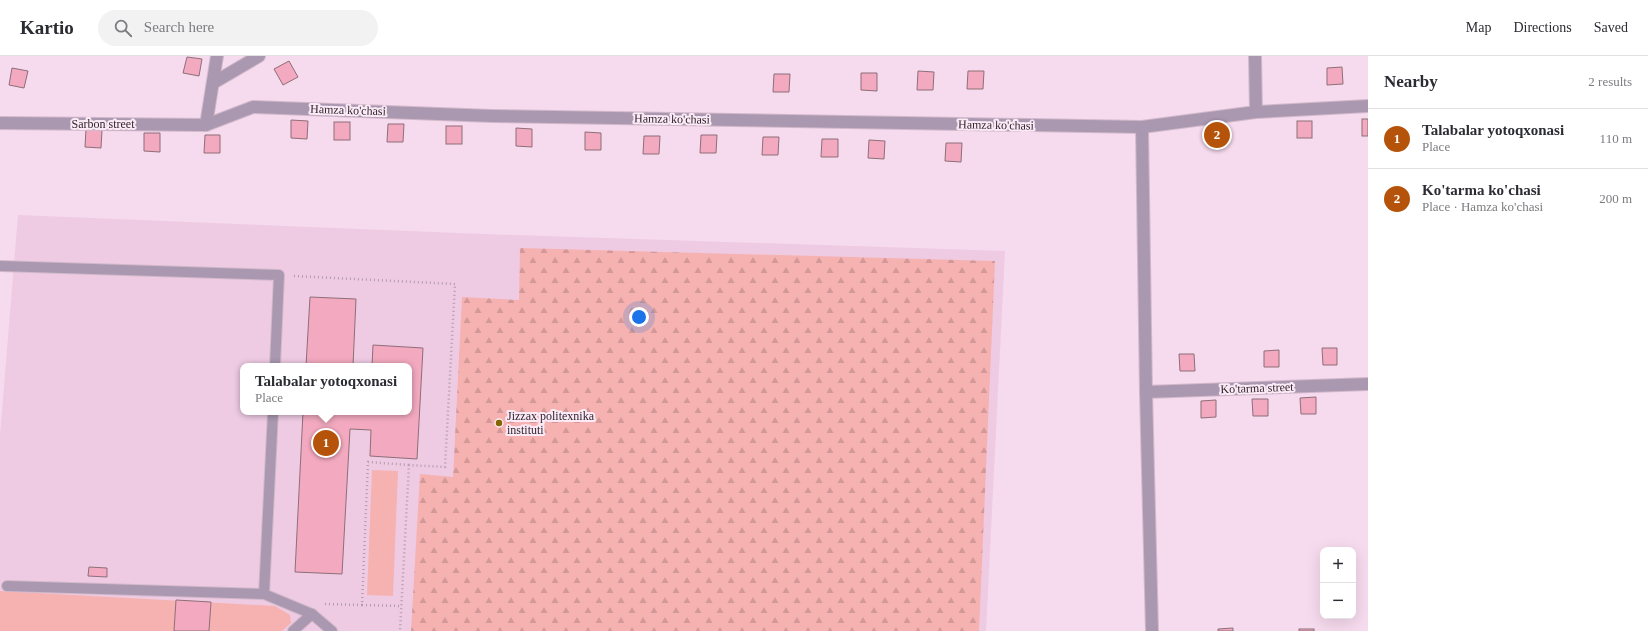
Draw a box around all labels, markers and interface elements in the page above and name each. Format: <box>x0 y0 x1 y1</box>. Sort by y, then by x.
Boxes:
search box <box>98 10 378 46</box>
text: Kartio <box>20 17 74 38</box>
icon: search <box>112 17 134 39</box>
text: Search here <box>144 19 214 35</box>
text: Map <box>1466 20 1491 35</box>
text: Directions <box>1513 20 1572 35</box>
text: Saved <box>1594 20 1628 35</box>
text: Nearby <box>1384 72 1438 91</box>
text: 2 results <box>1588 74 1632 89</box>
street label: Hamza ko'chasi <box>310 102 387 118</box>
street label: Hamza ko'chasi <box>634 111 711 127</box>
street label: Sarbon street <box>72 117 135 131</box>
street label: Hamza ko'chasi <box>958 117 1035 133</box>
pin: 2 <box>1204 120 1230 150</box>
text: Talabalar yotoqxonasi <box>1422 122 1564 138</box>
text: 1 <box>1394 131 1400 146</box>
text: 110 m <box>1600 131 1632 146</box>
text: Place <box>1422 139 1450 154</box>
text: Ko'tarma ko'chasi <box>1422 182 1541 198</box>
text: 2 <box>1394 191 1400 206</box>
text: 200 m <box>1599 191 1632 206</box>
text: Place · Hamza ko'chasi <box>1422 199 1543 214</box>
your location <box>629 307 649 327</box>
popup <box>240 363 412 415</box>
text: Talabalar yotoqxonasi <box>255 373 397 389</box>
street label: Ko'tarma street <box>1220 380 1294 396</box>
text: Place <box>255 390 283 405</box>
place label: Jizzax politexnika instituti <box>507 409 595 437</box>
marker: Jizzax politexnika instituti <box>494 418 504 428</box>
pin: 1 <box>313 428 339 458</box>
map controls <box>1320 547 1356 619</box>
button: + <box>1320 547 1356 583</box>
button: − <box>1320 583 1356 619</box>

